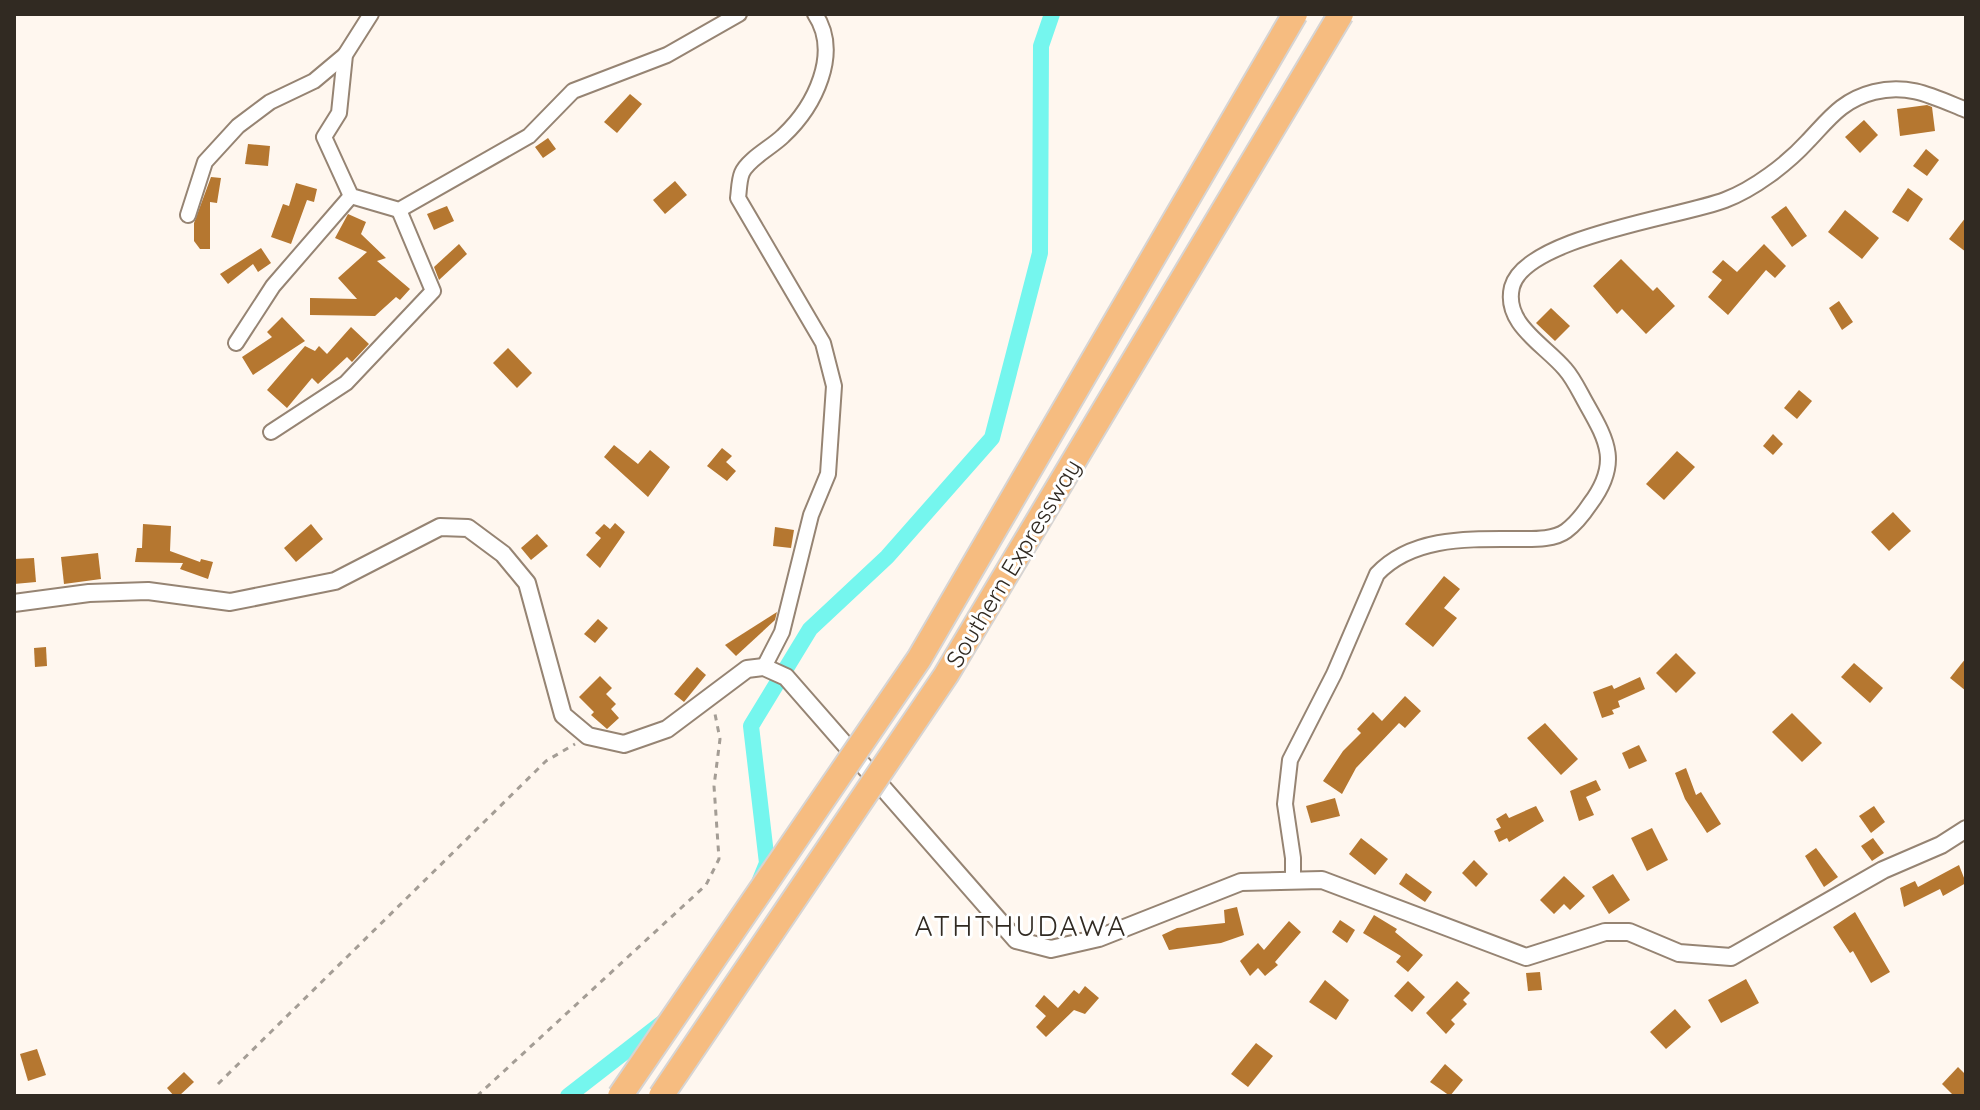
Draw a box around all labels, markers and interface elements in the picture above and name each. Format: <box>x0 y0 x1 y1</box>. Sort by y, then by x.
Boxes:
street label: Southern Expressway <box>939 453 1087 673</box>
district label: ATHTHUDAWA <box>915 908 1127 943</box>

